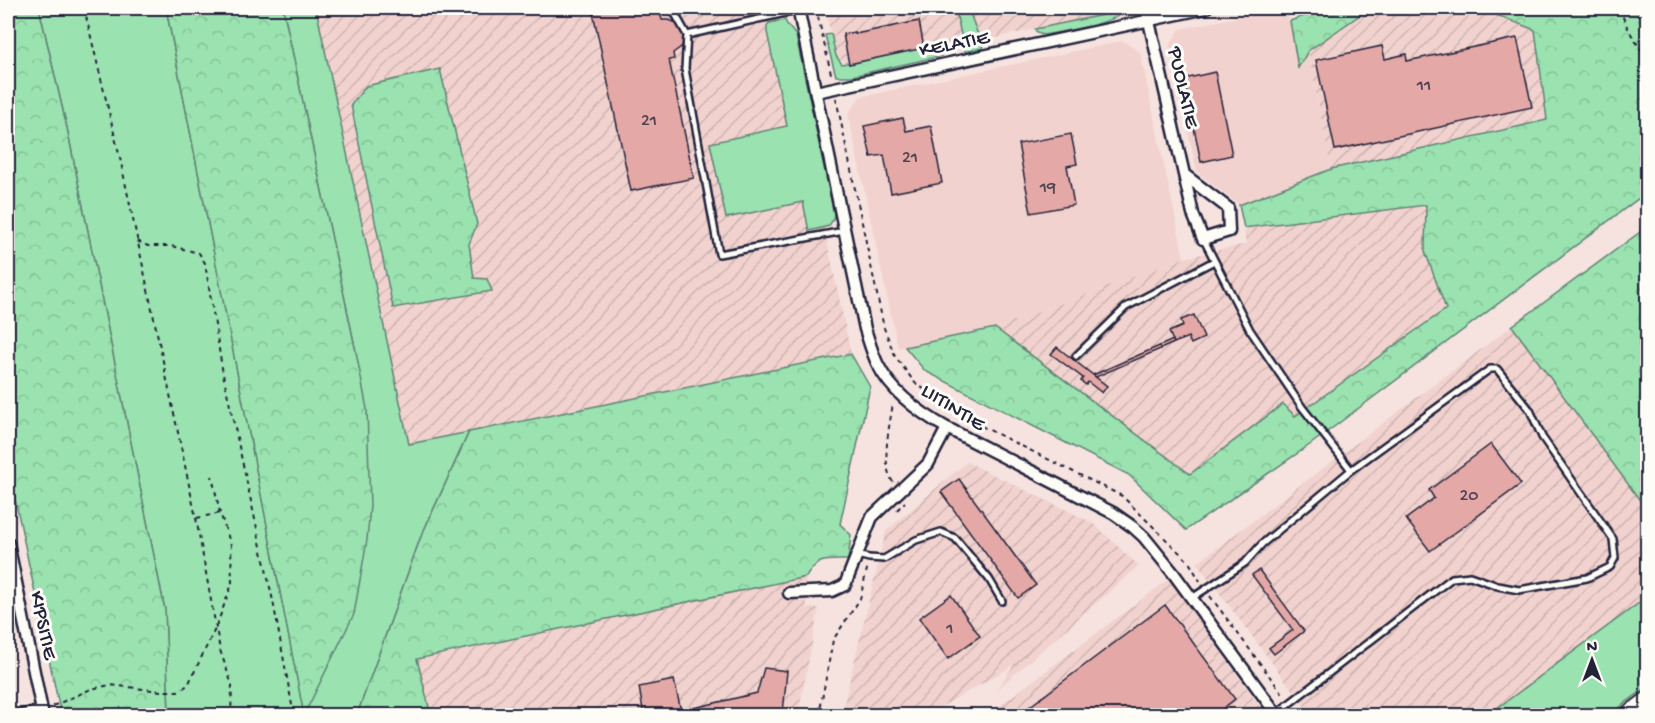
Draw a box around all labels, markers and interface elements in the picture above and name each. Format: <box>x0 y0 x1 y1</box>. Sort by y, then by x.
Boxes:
street label: KELATIE <box>917 26 993 64</box>
street label: PUOLATIE <box>1160 44 1203 132</box>
house number: 11 <box>1416 76 1431 97</box>
house number: 21 <box>641 111 657 132</box>
house number: 21 <box>902 148 918 169</box>
house number: 19 <box>1039 178 1056 199</box>
street label: LIITINTIE <box>915 380 990 439</box>
house number: 20 <box>1459 486 1479 507</box>
street label: KIPSITIE <box>22 589 61 663</box>
house number: 1 <box>945 619 954 640</box>
north arrow <box>1562 630 1622 690</box>
text: N <box>1587 639 1598 658</box>

